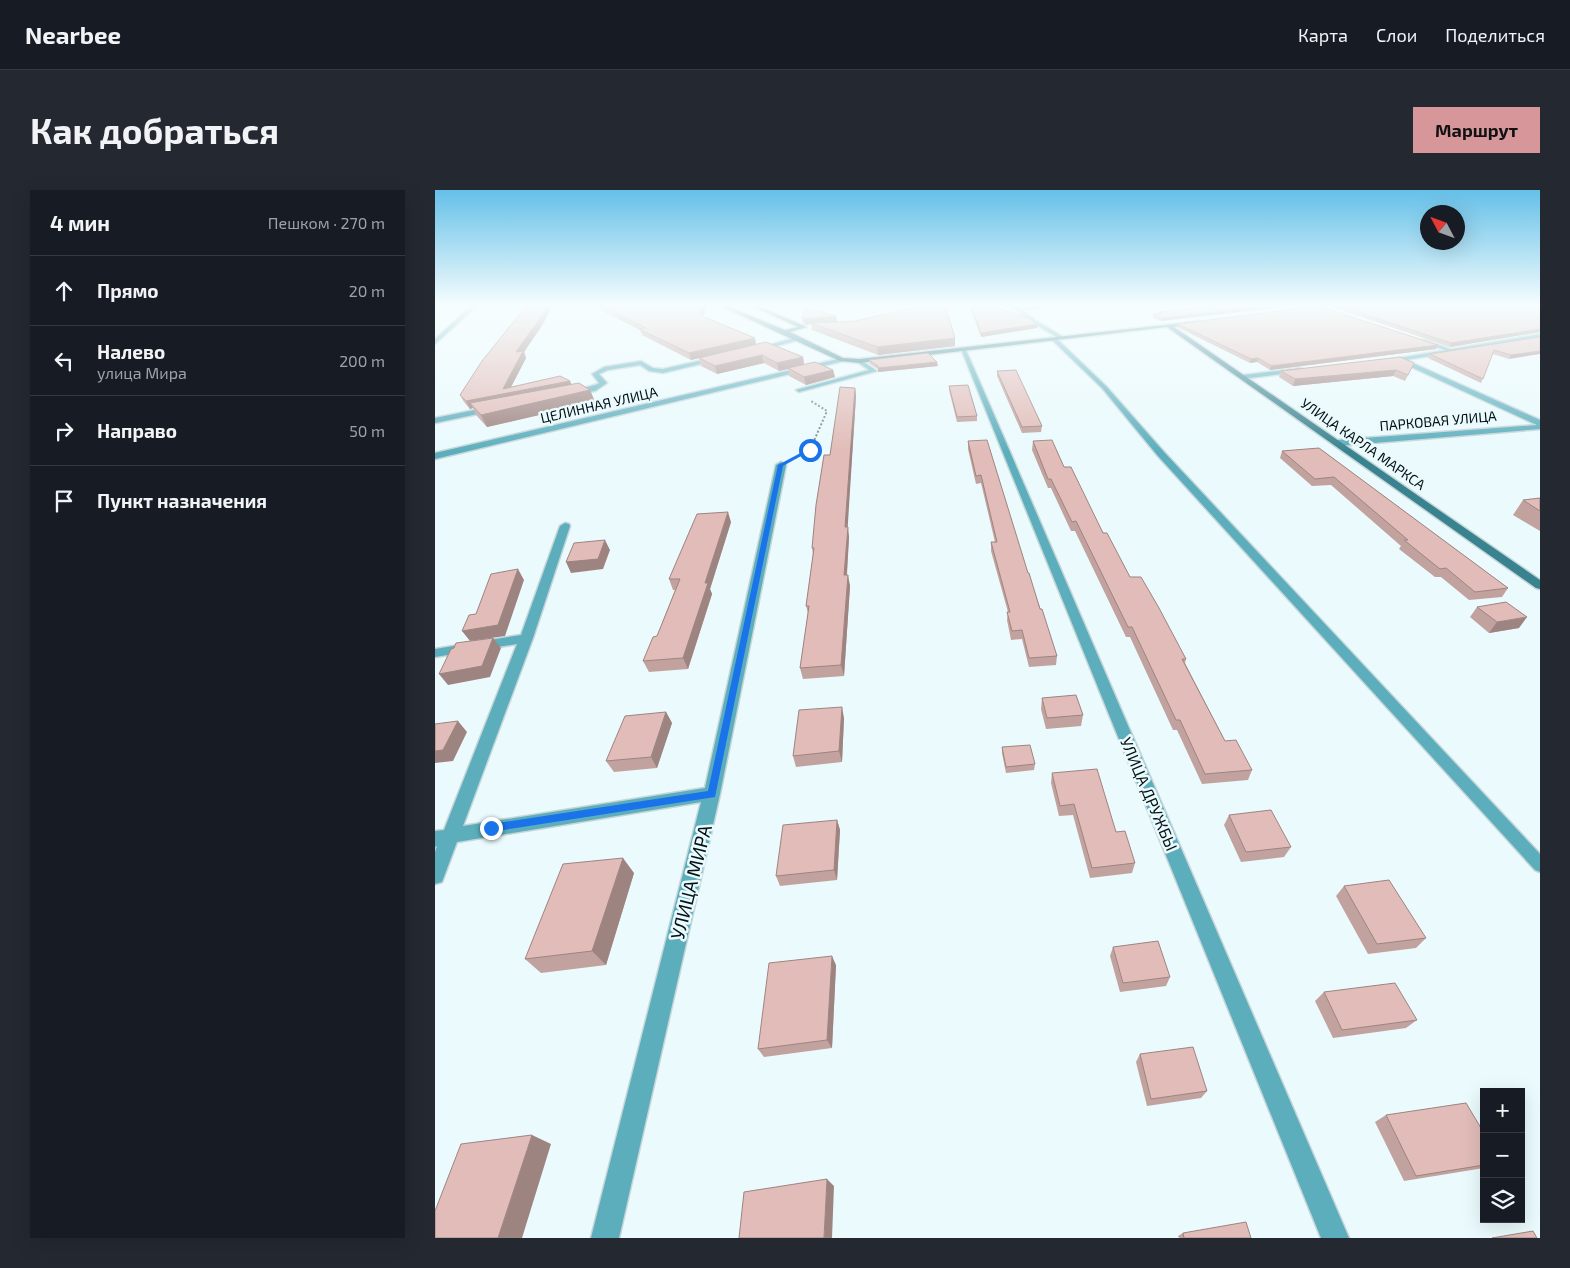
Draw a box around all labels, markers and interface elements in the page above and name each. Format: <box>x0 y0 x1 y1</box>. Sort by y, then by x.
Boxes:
text: Nearbee <box>25 20 121 49</box>
text: Карта <box>1298 24 1348 46</box>
text: Слои <box>1376 24 1417 46</box>
text: Поделиться <box>1445 24 1545 46</box>
button: Маршрут <box>1413 107 1540 153</box>
text: Как добраться <box>30 109 279 151</box>
north arrow <box>1420 205 1465 250</box>
text: 4 мин <box>50 210 110 235</box>
text: Пешком · 270 m <box>268 213 385 232</box>
icon: ahead <box>50 277 78 305</box>
text: Прямо <box>97 279 159 302</box>
text: 20 m <box>349 281 385 300</box>
text: Налево <box>97 340 165 363</box>
icon: left <box>50 347 78 375</box>
text: 200 m <box>339 351 385 370</box>
text: улица Мира <box>97 363 187 382</box>
street label: ЦЕЛИННАЯ УЛИЦА <box>539 383 659 426</box>
street label: УЛИЦА КАРЛА МАРКСА <box>1298 394 1429 493</box>
street label: ПАРКОВАЯ УЛИЦА <box>1379 407 1498 434</box>
icon: right <box>50 417 78 445</box>
text: Направо <box>97 419 177 442</box>
text: 50 m <box>349 421 385 440</box>
route start <box>799 439 822 462</box>
icon: arrive <box>50 487 78 515</box>
text: Пункт назначения <box>97 489 267 512</box>
street label: УЛИЦА ДРУЖБЫ <box>1117 734 1182 853</box>
route end <box>480 817 503 840</box>
street label: УЛИЦА МИРА <box>665 822 716 942</box>
map controls <box>1480 1088 1525 1223</box>
button: + <box>1480 1088 1525 1133</box>
button: − <box>1480 1133 1525 1178</box>
button: layers <box>1480 1178 1525 1223</box>

